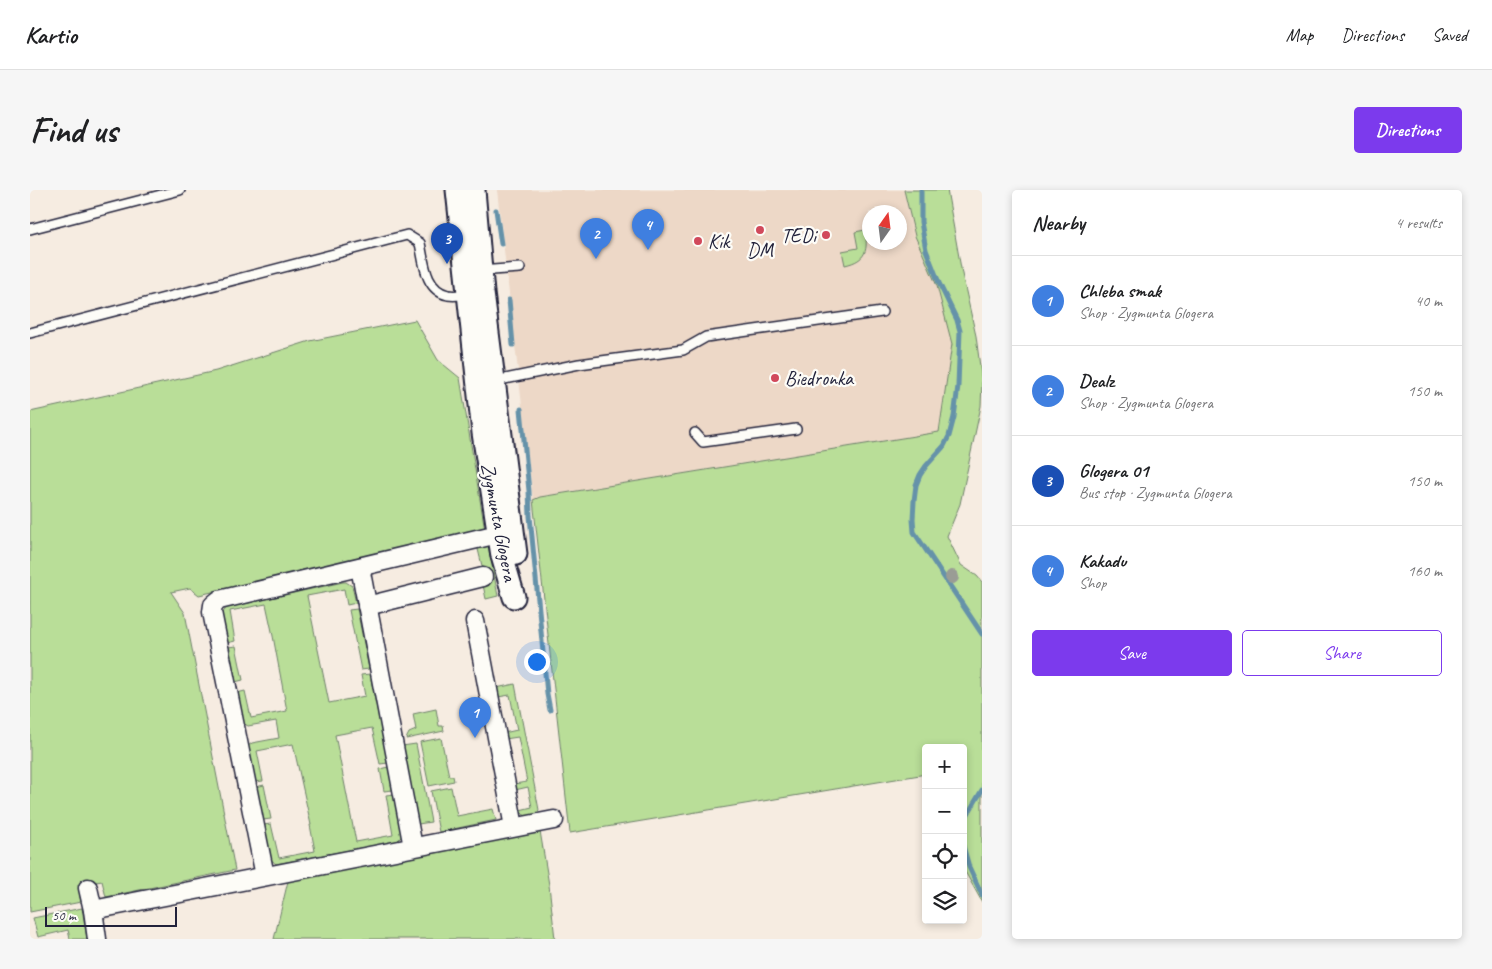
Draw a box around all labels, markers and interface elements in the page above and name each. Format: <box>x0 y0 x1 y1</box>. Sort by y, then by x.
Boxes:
text: Kartio <box>25 20 77 50</box>
text: Map <box>1286 24 1313 46</box>
text: Directions <box>1341 24 1404 46</box>
text: Saved <box>1432 24 1467 46</box>
button: Directions <box>1354 107 1462 153</box>
text: Find us <box>30 108 117 153</box>
north arrow <box>862 205 907 250</box>
pin: 4 <box>632 209 664 250</box>
text: Nearby <box>1032 210 1085 236</box>
text: 4 results <box>1395 213 1442 233</box>
pin: 2 <box>580 218 612 259</box>
pin: 3 <box>431 223 463 264</box>
place label: TEDi <box>781 223 818 248</box>
marker: DM <box>754 224 766 236</box>
place label: Kik <box>708 229 731 254</box>
marker: TEDi <box>820 229 832 241</box>
marker: Kik <box>692 235 704 247</box>
place label: DM <box>747 238 775 263</box>
text: Chleba smak <box>1079 279 1161 303</box>
text: 1 <box>1044 291 1052 311</box>
text: 40 m <box>1415 291 1442 311</box>
text: Shop · Zygmunta Glogera <box>1079 303 1213 323</box>
place label: Biedronka <box>785 366 854 391</box>
text: Dealz <box>1079 369 1114 393</box>
marker: Biedronka <box>769 372 781 384</box>
text: 2 <box>1044 381 1052 401</box>
text: 150 m <box>1408 381 1442 401</box>
text: Shop · Zygmunta Glogera <box>1079 393 1213 413</box>
text: Glogera 01 <box>1079 459 1149 483</box>
street label: Zygmunta Glogera <box>475 461 523 585</box>
text: 3 <box>1044 471 1052 491</box>
text: 150 m <box>1408 471 1442 491</box>
text: Bus stop · Zygmunta Glogera <box>1079 483 1232 503</box>
text: Kakadu <box>1079 549 1126 573</box>
text: 4 <box>1044 561 1052 581</box>
text: 160 m <box>1408 561 1442 581</box>
text: Shop <box>1079 573 1106 593</box>
button: Save <box>1032 630 1232 676</box>
button: Share <box>1242 630 1442 676</box>
your location <box>524 649 550 675</box>
pin: 1 <box>459 697 491 738</box>
map controls <box>922 744 967 924</box>
button: + <box>922 744 967 789</box>
button: − <box>922 789 967 834</box>
button: locate <box>922 834 967 879</box>
button: layers <box>922 879 967 924</box>
scale bar <box>45 904 178 927</box>
text: 50 m <box>52 907 76 924</box>

